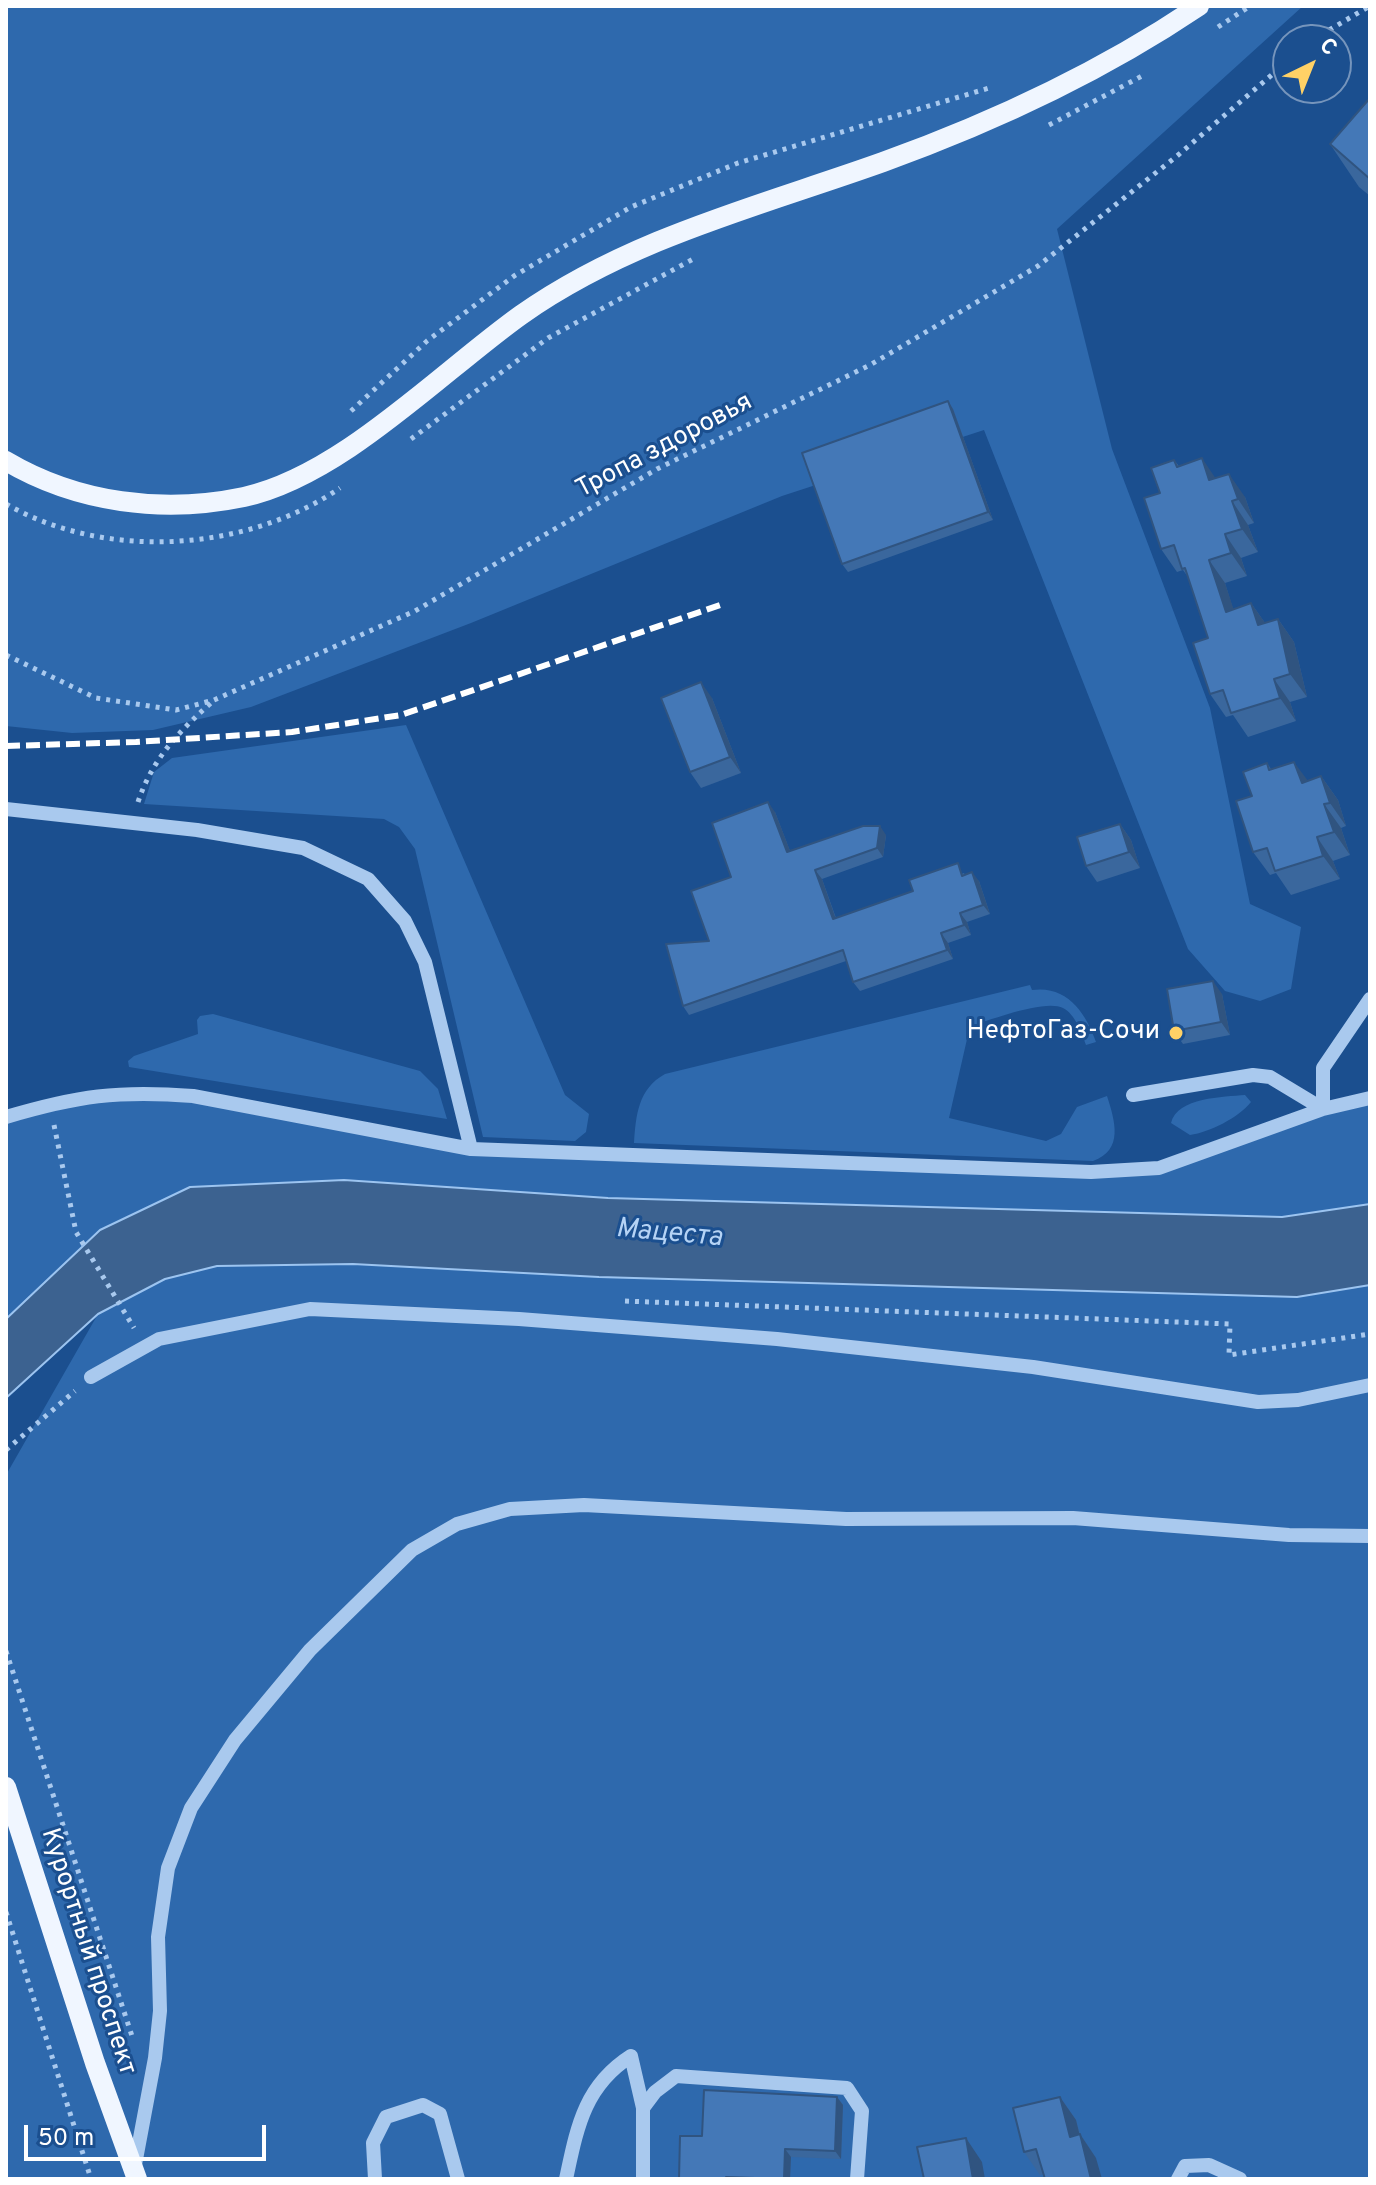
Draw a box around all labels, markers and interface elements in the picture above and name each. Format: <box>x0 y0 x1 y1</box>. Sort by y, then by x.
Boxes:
north arrow <box>1272 24 1352 104</box>
text: С <box>1313 33 1342 62</box>
street label: Тропа здоровья <box>572 387 758 507</box>
place label: НефтоГаз-Сочи <box>966 1017 1160 1049</box>
marker: НефтоГаз-Сочи <box>1167 1024 1185 1042</box>
water label: Мацеста <box>614 1214 724 1256</box>
street label: Курортный проспект <box>32 1825 142 2079</box>
scale bar <box>28 2109 270 2159</box>
text: 50 m <box>38 2124 94 2154</box>

